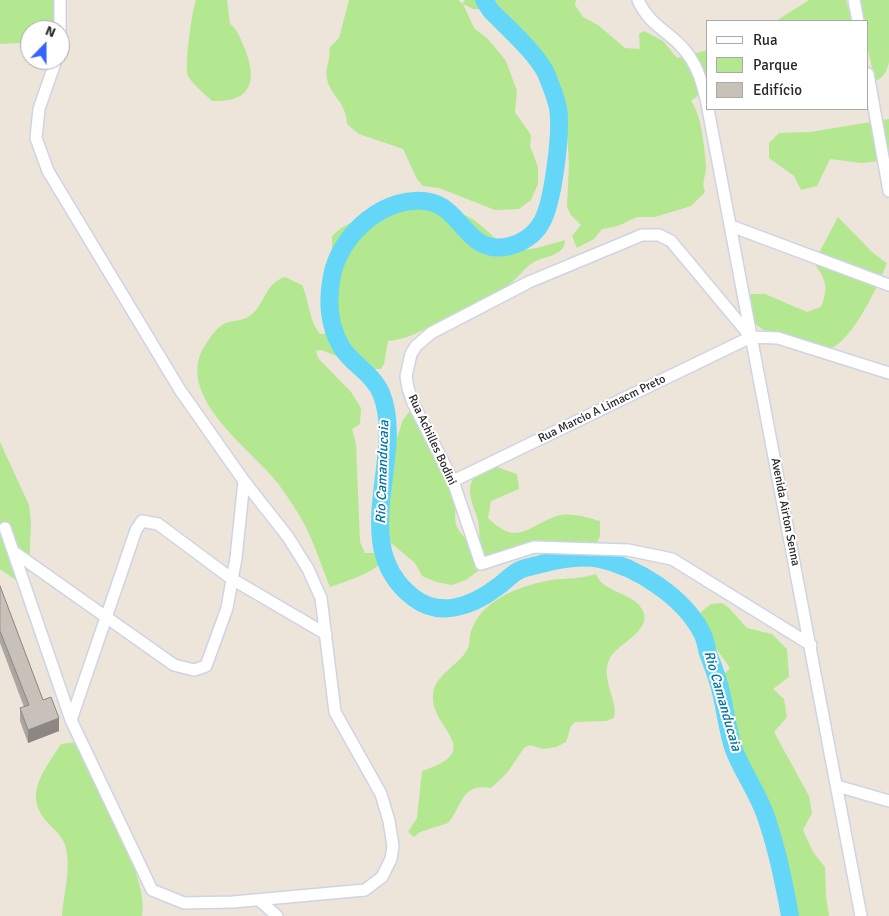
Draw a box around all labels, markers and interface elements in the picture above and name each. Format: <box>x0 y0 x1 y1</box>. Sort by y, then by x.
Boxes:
north arrow <box>20 20 70 70</box>
legend <box>706 20 869 110</box>
text: N <box>43 22 58 41</box>
text: Rua <box>753 31 778 49</box>
text: Parque <box>753 56 798 74</box>
text: Edifício <box>753 81 802 99</box>
street label: Rua Marcio A Limacm Preto <box>536 372 668 446</box>
street label: Rua Achilles Bodini <box>405 392 459 488</box>
water label: Rio Camanducaia <box>373 420 393 524</box>
street label: Avenida Airton Senna <box>767 457 803 567</box>
water label: Rio Camanducaia <box>700 649 744 753</box>

